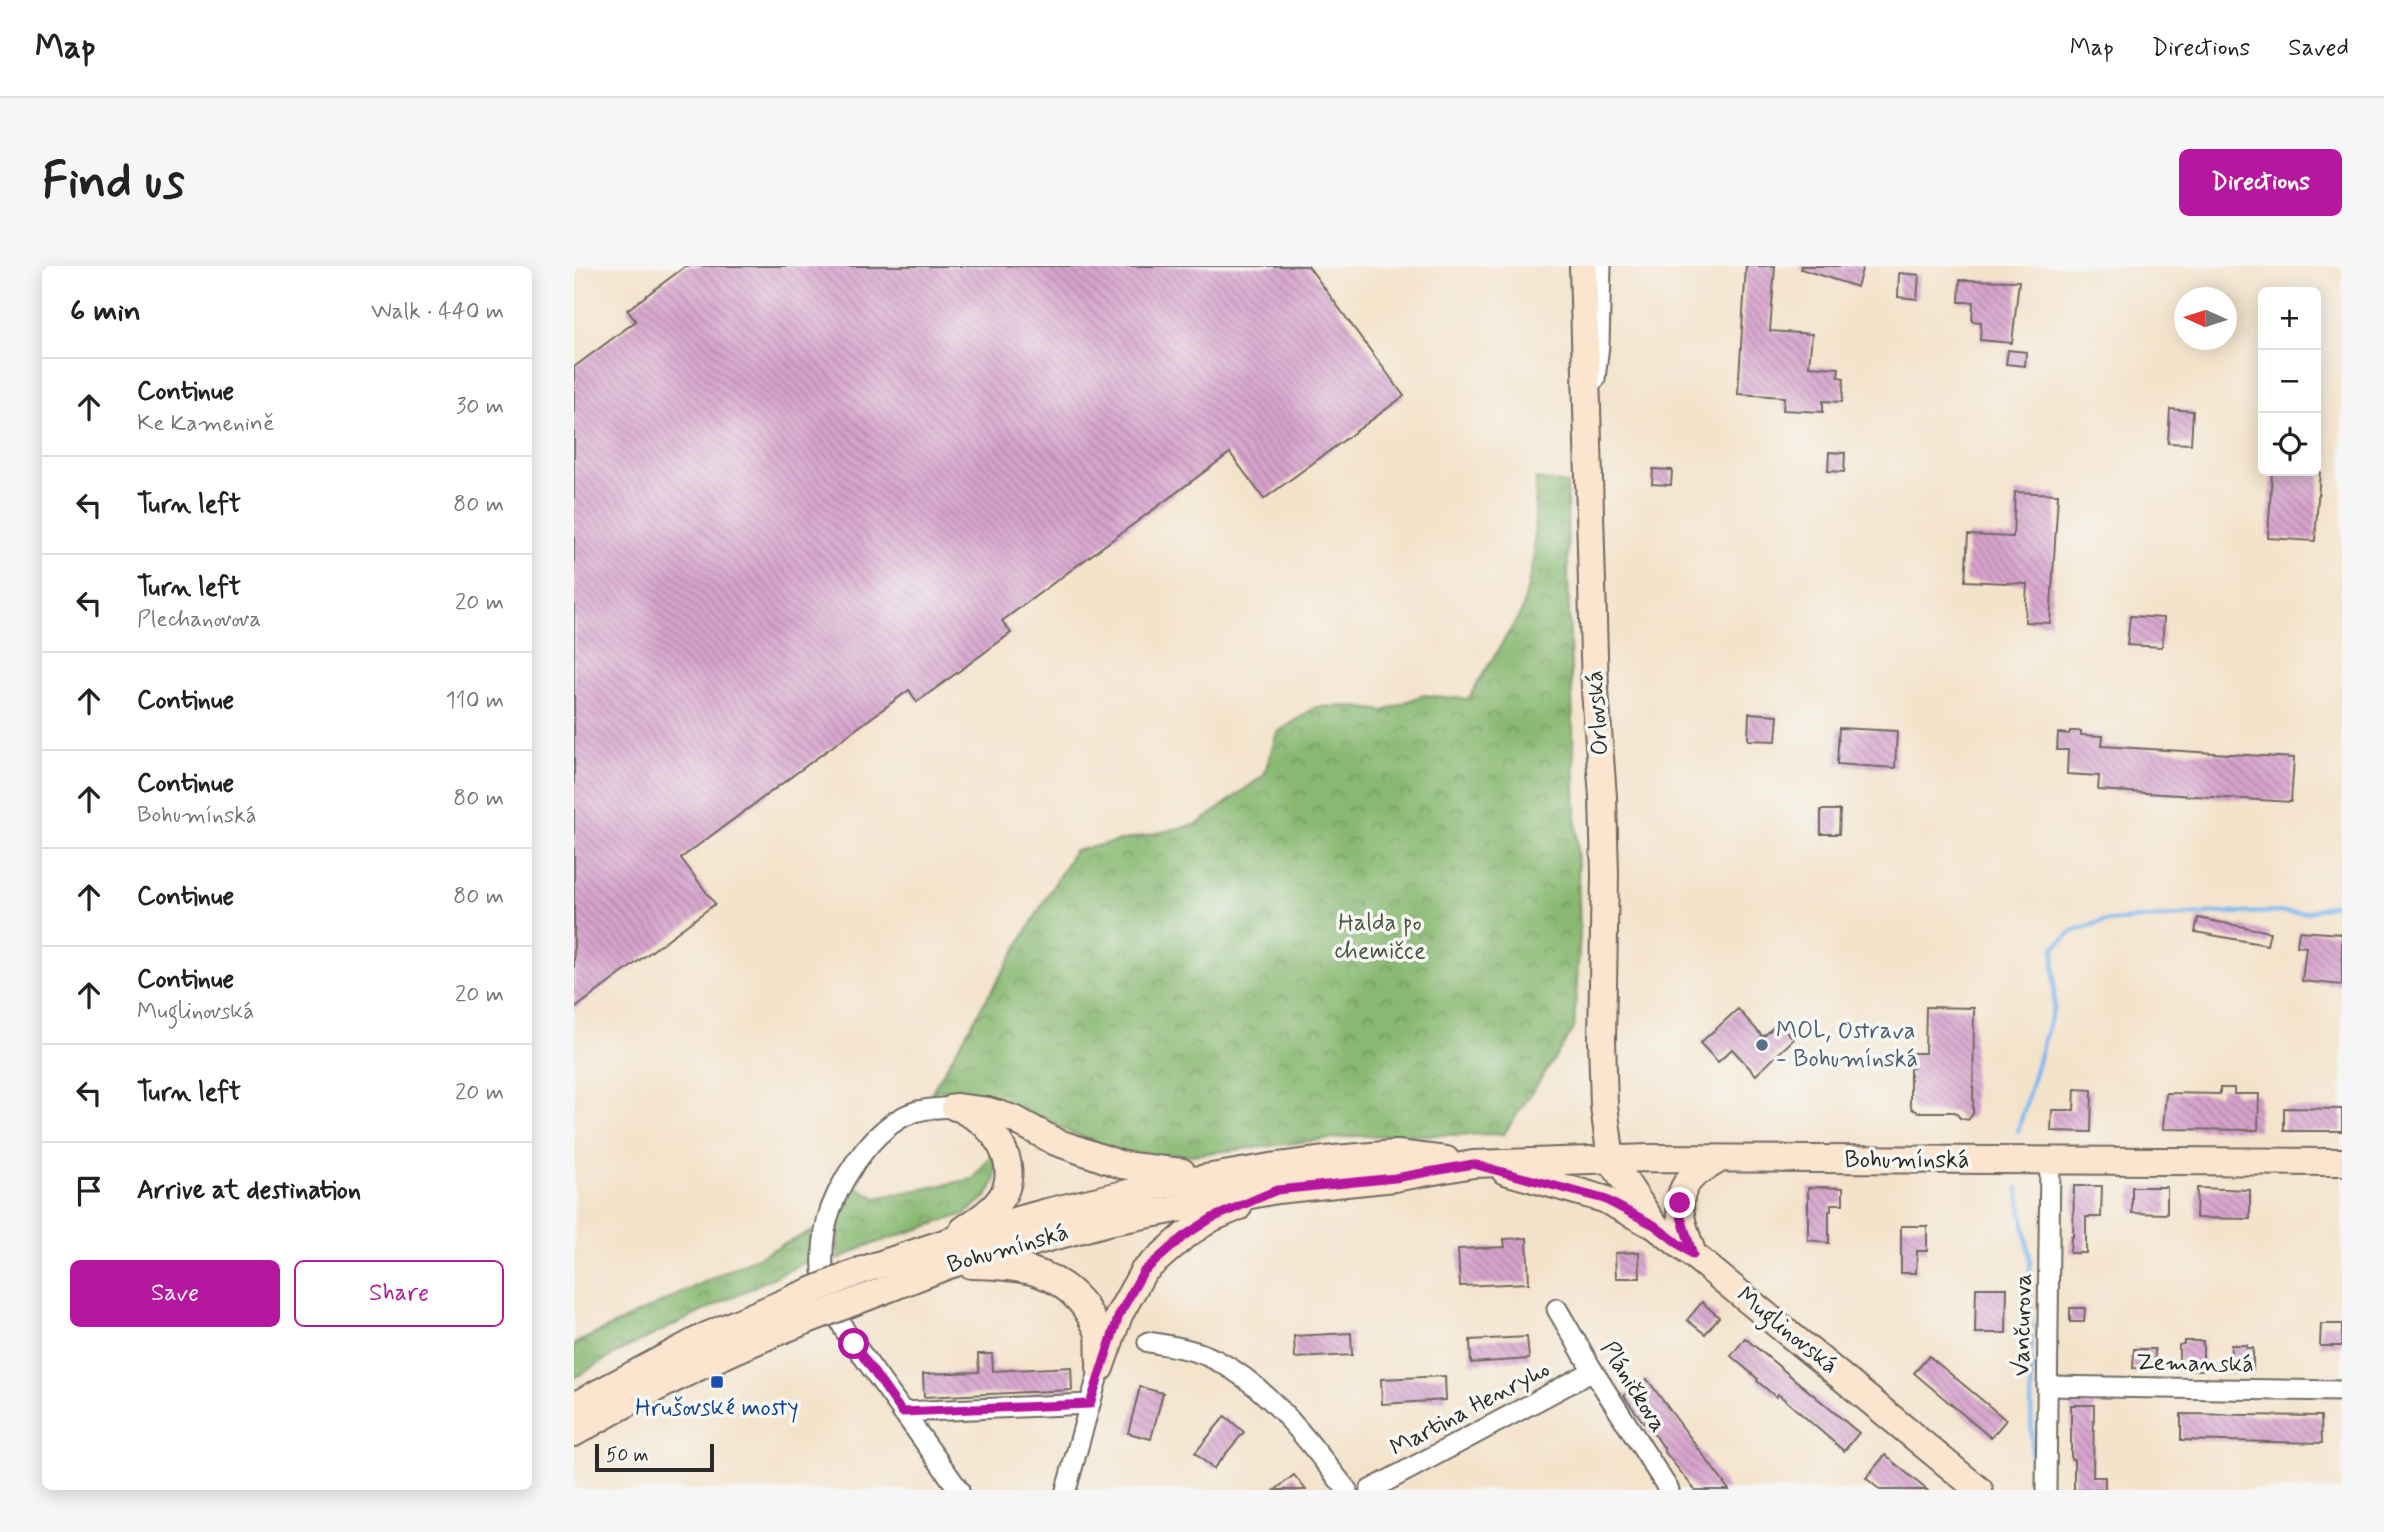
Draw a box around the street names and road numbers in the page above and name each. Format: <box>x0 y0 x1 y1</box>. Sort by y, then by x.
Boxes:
street label: Orlovská <box>1580 669 1616 757</box>
street label: Bohumínská <box>1845 1145 1969 1176</box>
street label: Bohumínská <box>944 1217 1072 1281</box>
street label: Vančurova <box>2007 1273 2039 1377</box>
street label: Muglinovská <box>1728 1280 1844 1384</box>
street label: Pláničkova <box>1593 1335 1673 1439</box>
street label: Zemanská <box>2136 1347 2254 1381</box>
street label: Martina Henryho <box>1385 1354 1555 1464</box>

